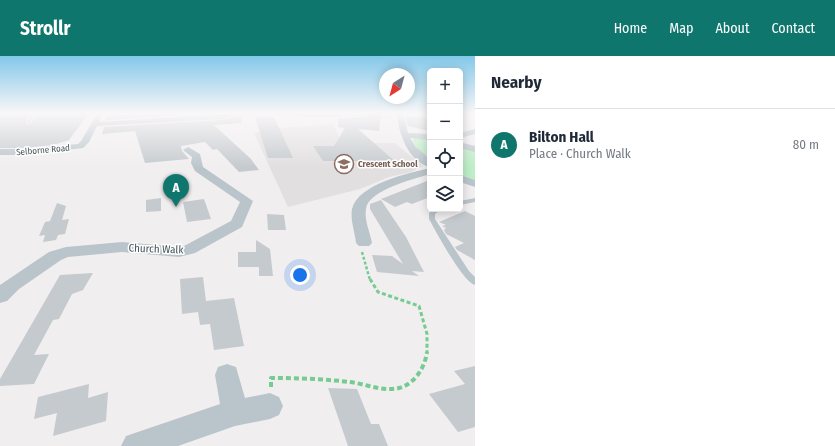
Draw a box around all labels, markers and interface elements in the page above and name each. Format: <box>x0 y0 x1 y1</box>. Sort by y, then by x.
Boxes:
text: Strollr <box>20 17 70 40</box>
text: Home <box>614 20 647 37</box>
text: Map <box>669 20 693 37</box>
text: About <box>715 20 750 37</box>
text: Contact <box>772 20 815 37</box>
north arrow <box>379 68 415 104</box>
map controls <box>427 68 463 212</box>
button: + <box>427 68 463 104</box>
text: Nearby <box>491 72 542 93</box>
button: − <box>427 104 463 140</box>
text: Bilton Hall <box>529 128 594 146</box>
text: A <box>500 137 508 152</box>
text: 80 m <box>793 137 819 152</box>
button: locate <box>427 140 463 176</box>
street label: Selborne Road <box>16 143 70 157</box>
text: Place · Church Walk <box>529 146 631 161</box>
school or university icon: Crescent School <box>333 153 355 175</box>
place label: Crescent School <box>358 159 418 169</box>
pin: A <box>163 174 189 207</box>
button: layers <box>427 176 463 212</box>
street label: Church Walk <box>128 242 185 256</box>
your location <box>290 265 310 285</box>

